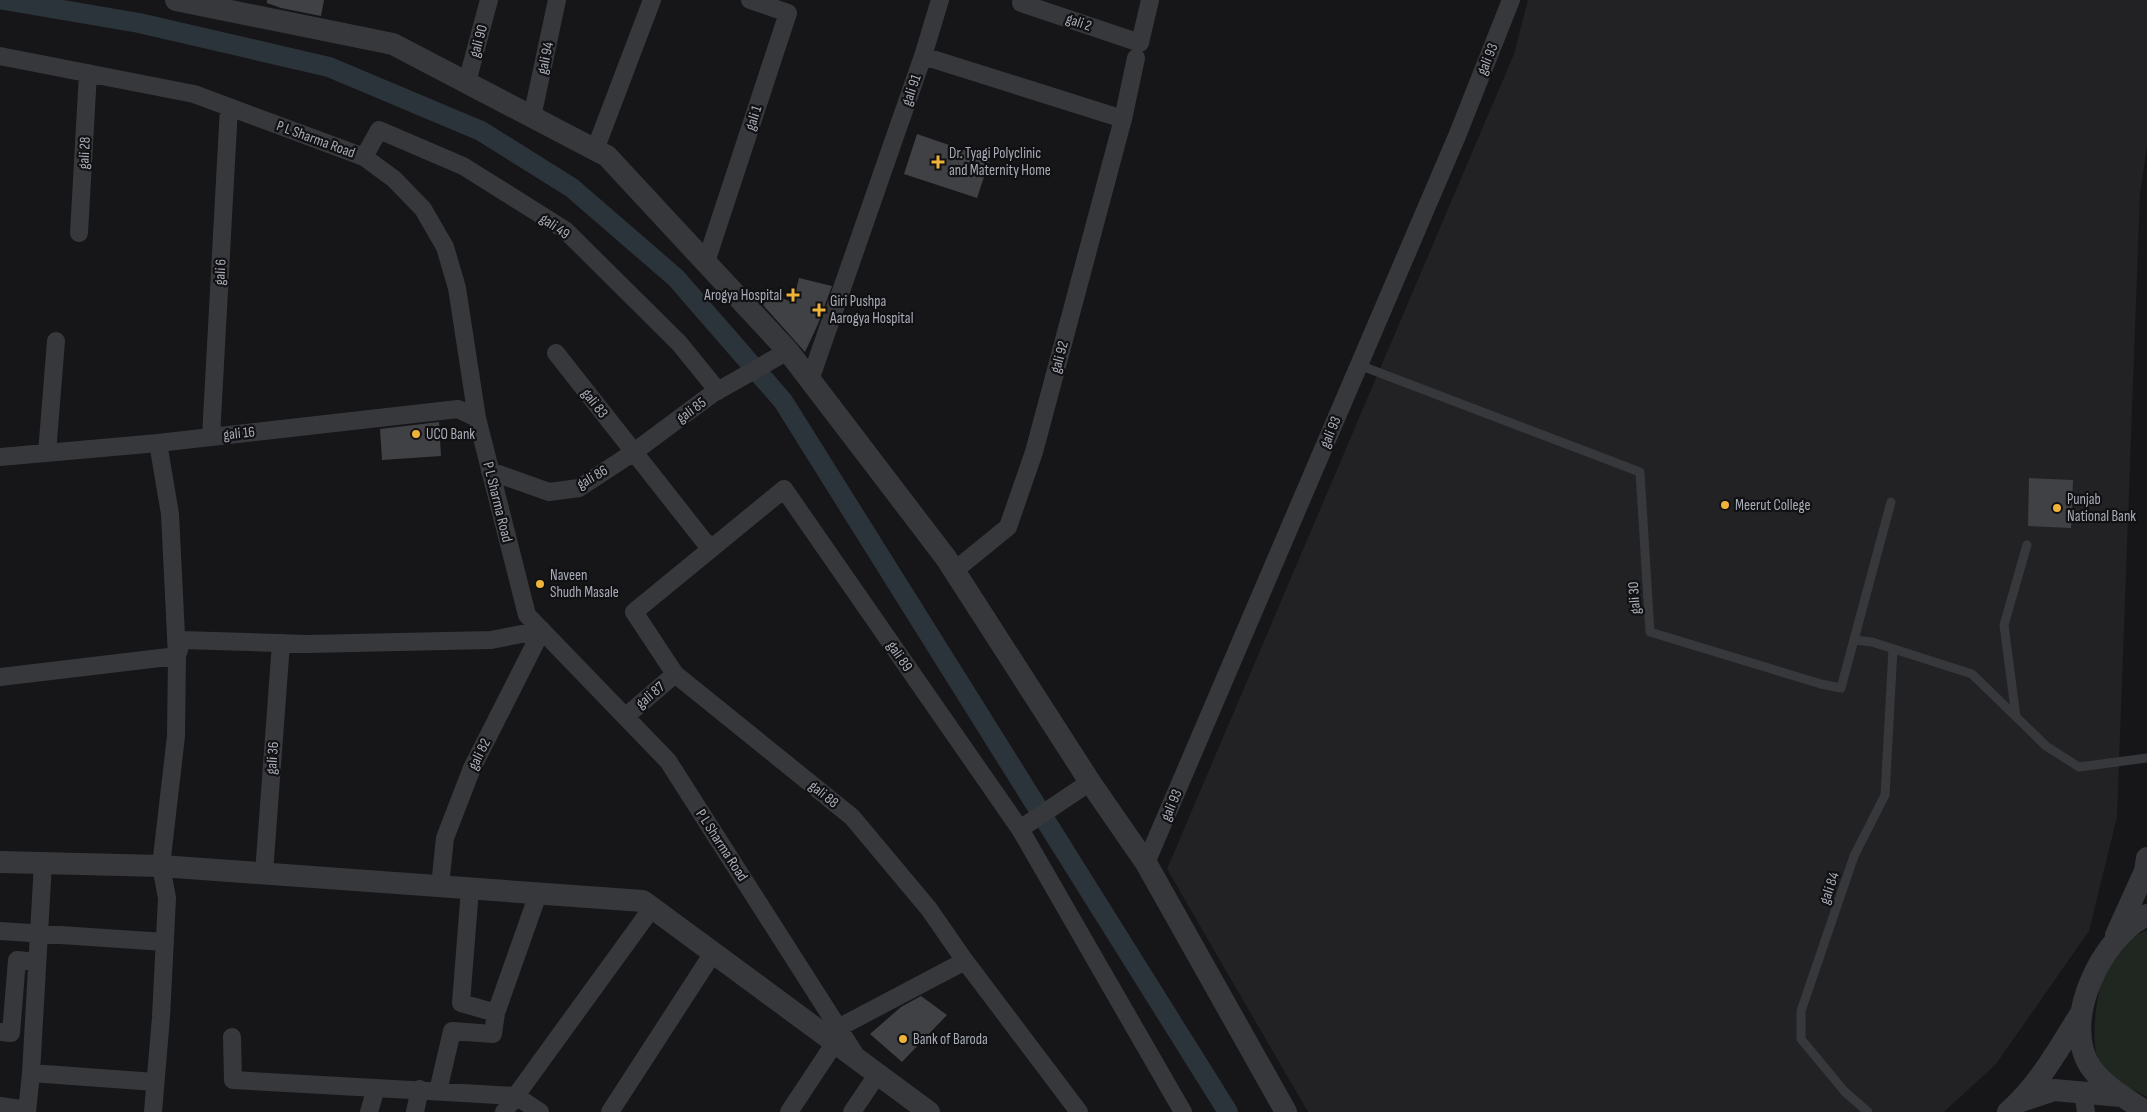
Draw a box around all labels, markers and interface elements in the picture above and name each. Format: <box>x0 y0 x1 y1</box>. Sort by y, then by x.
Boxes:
street label: gali 2 <box>1063 9 1094 36</box>
street label: gali 90 <box>465 23 492 60</box>
street label: gali 94 <box>533 40 558 76</box>
street label: gali 93 <box>1473 40 1502 78</box>
street label: gali 91 <box>897 71 926 108</box>
street label: gali 1 <box>741 103 767 133</box>
street label: P L Sharma Road <box>274 116 358 162</box>
street label: gali 28 <box>74 136 95 170</box>
place label: Dr. Tyagi Polyclinic and Maternity Home <box>949 144 1051 180</box>
marker: Dr. Tyagi Polyclinic and Maternity Home <box>931 155 945 169</box>
street label: gali 49 <box>536 209 574 244</box>
street label: gali 6 <box>210 258 231 286</box>
place label: Arogya Hospital <box>703 286 782 305</box>
marker: Arogya Hospital <box>786 288 800 302</box>
place label: Giri Pushpa Aarogya Hospital <box>829 292 913 328</box>
marker: Giri Pushpa Aarogya Hospital <box>812 303 826 317</box>
street label: gali 92 <box>1046 339 1073 375</box>
street label: gali 83 <box>577 385 612 422</box>
street label: gali 85 <box>673 393 710 428</box>
street label: gali 93 <box>1315 413 1346 451</box>
street label: gali 16 <box>222 422 256 445</box>
place label: UCO Bank <box>426 425 475 444</box>
marker: UCO Bank <box>410 428 422 440</box>
street label: P L Sharma Road <box>478 460 517 544</box>
street label: gali 86 <box>573 461 611 494</box>
place label: Punjab National Bank <box>2067 490 2136 526</box>
place label: Meerut College <box>1735 496 1810 515</box>
marker: Meerut College <box>1719 499 1731 511</box>
marker: Punjab National Bank <box>2051 502 2063 514</box>
place label: Naveen Shudh Masale <box>550 566 619 602</box>
marker: Naveen Shudh Masale <box>534 578 546 590</box>
street label: gali 30 <box>1624 581 1645 615</box>
street label: gali 89 <box>882 637 917 675</box>
street label: gali 87 <box>632 678 669 713</box>
street label: gali 82 <box>464 735 495 773</box>
street label: gali 36 <box>262 741 283 775</box>
street label: gali 88 <box>805 777 842 812</box>
street label: gali 93 <box>1156 786 1187 824</box>
street label: P L Sharma Road <box>691 806 752 885</box>
street label: gali 84 <box>1815 869 1844 907</box>
place label: Bank of Baroda <box>913 1030 988 1049</box>
marker: Bank of Baroda <box>897 1033 909 1045</box>

